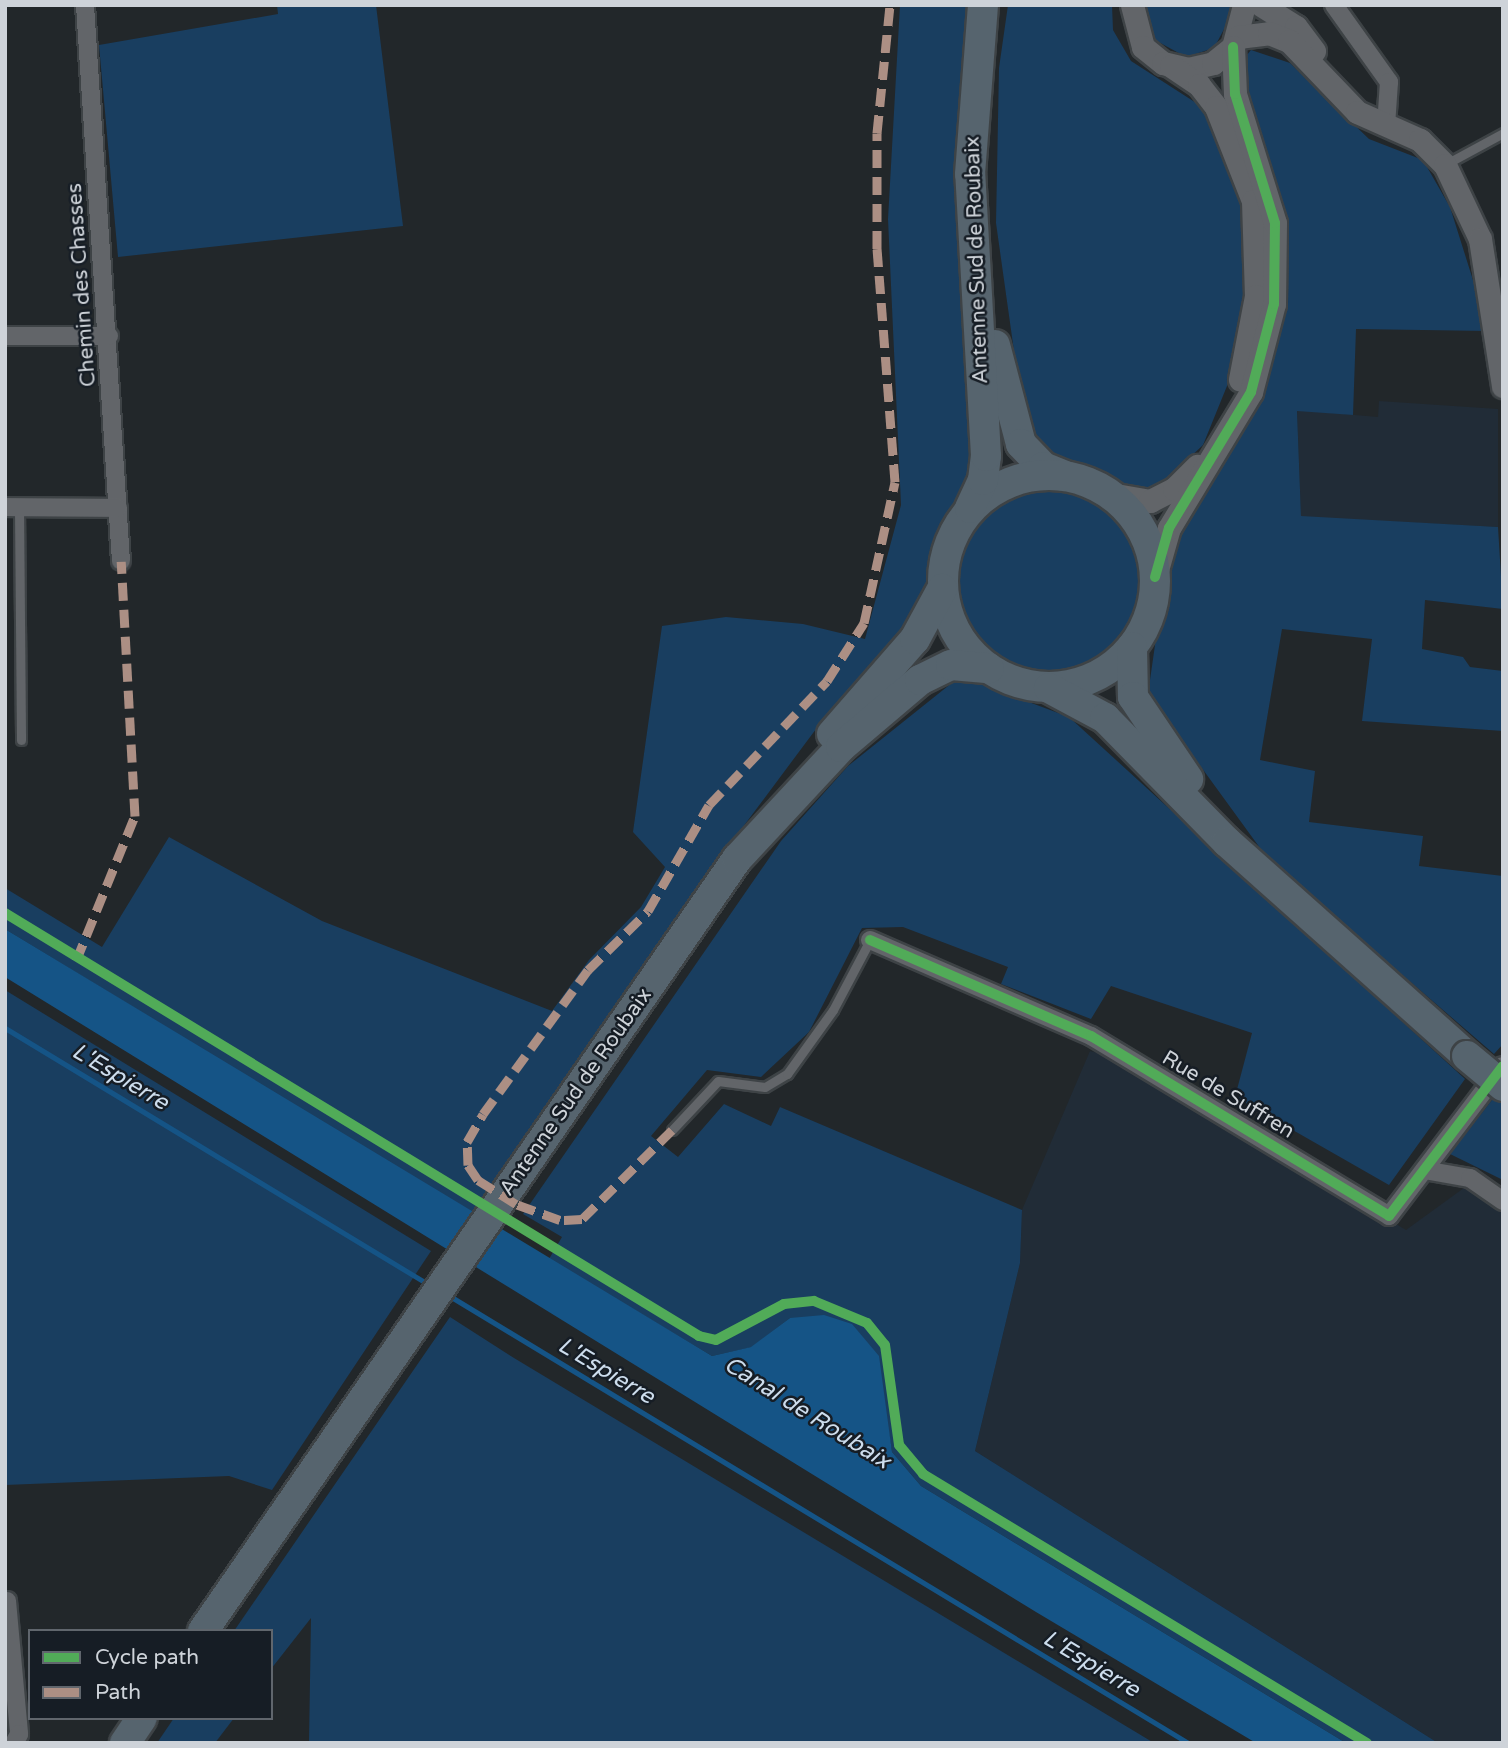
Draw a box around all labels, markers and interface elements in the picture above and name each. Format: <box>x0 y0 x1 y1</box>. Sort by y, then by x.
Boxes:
street label: Antenne Sud de Roubaix <box>960 136 994 384</box>
street label: Chemin des Chasses <box>62 182 102 388</box>
street label: Antenne Sud de Roubaix <box>495 983 657 1201</box>
water label: L'Espierre <box>67 1037 173 1117</box>
street label: Rue de Suffren <box>1157 1046 1299 1144</box>
water label: L'Espierre <box>553 1331 659 1411</box>
water label: Canal de Roubaix <box>719 1351 895 1475</box>
water label: L'Espierre <box>1038 1624 1144 1704</box>
legend <box>28 1629 273 1720</box>
text: Cycle path <box>95 1645 199 1670</box>
text: Path <box>95 1680 141 1705</box>

